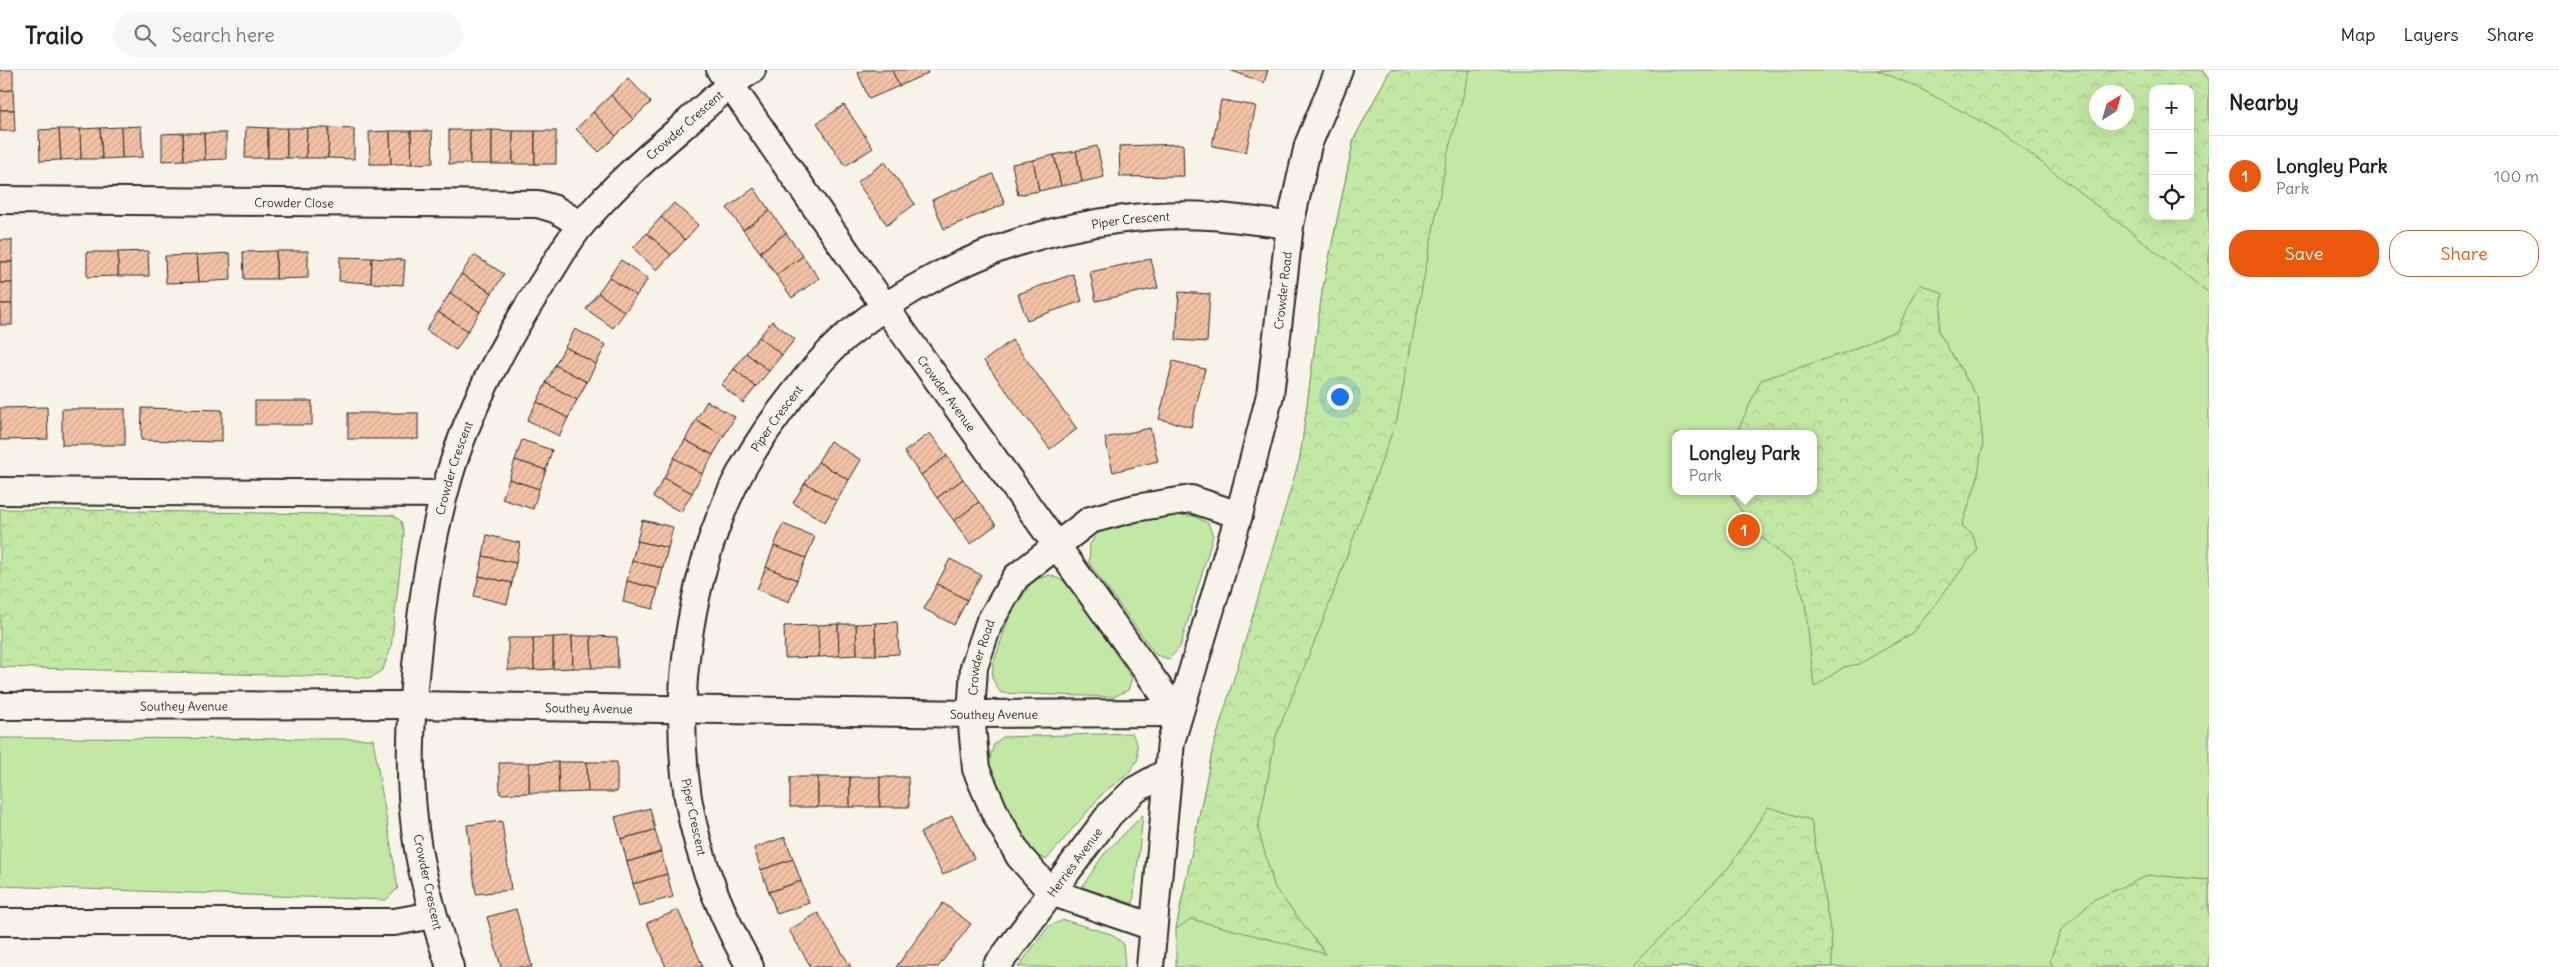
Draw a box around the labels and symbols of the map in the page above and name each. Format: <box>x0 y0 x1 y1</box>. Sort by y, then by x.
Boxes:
north arrow <box>2089 85 2134 130</box>
street label: Crowder Crescent <box>643 87 726 163</box>
street label: Crowder Close <box>254 194 334 210</box>
street label: Piper Crescent <box>1090 208 1170 231</box>
street label: Crowder Road <box>1270 251 1294 330</box>
street label: Crowder Avenue <box>915 352 979 434</box>
street label: Piper Crescent <box>747 382 805 454</box>
your location <box>1327 384 1353 410</box>
street label: Crowder Crescent <box>432 419 475 516</box>
pin: 1 <box>1728 511 1760 549</box>
street label: Crowder Road <box>965 618 997 696</box>
street label: Southey Avenue <box>140 698 228 713</box>
street label: Southey Avenue <box>545 700 633 716</box>
street label: Southey Avenue <box>950 706 1038 722</box>
street label: Piper Crescent <box>679 777 709 857</box>
street label: Herries Avenue <box>1044 824 1105 900</box>
street label: Crowder Crescent <box>411 833 445 931</box>

